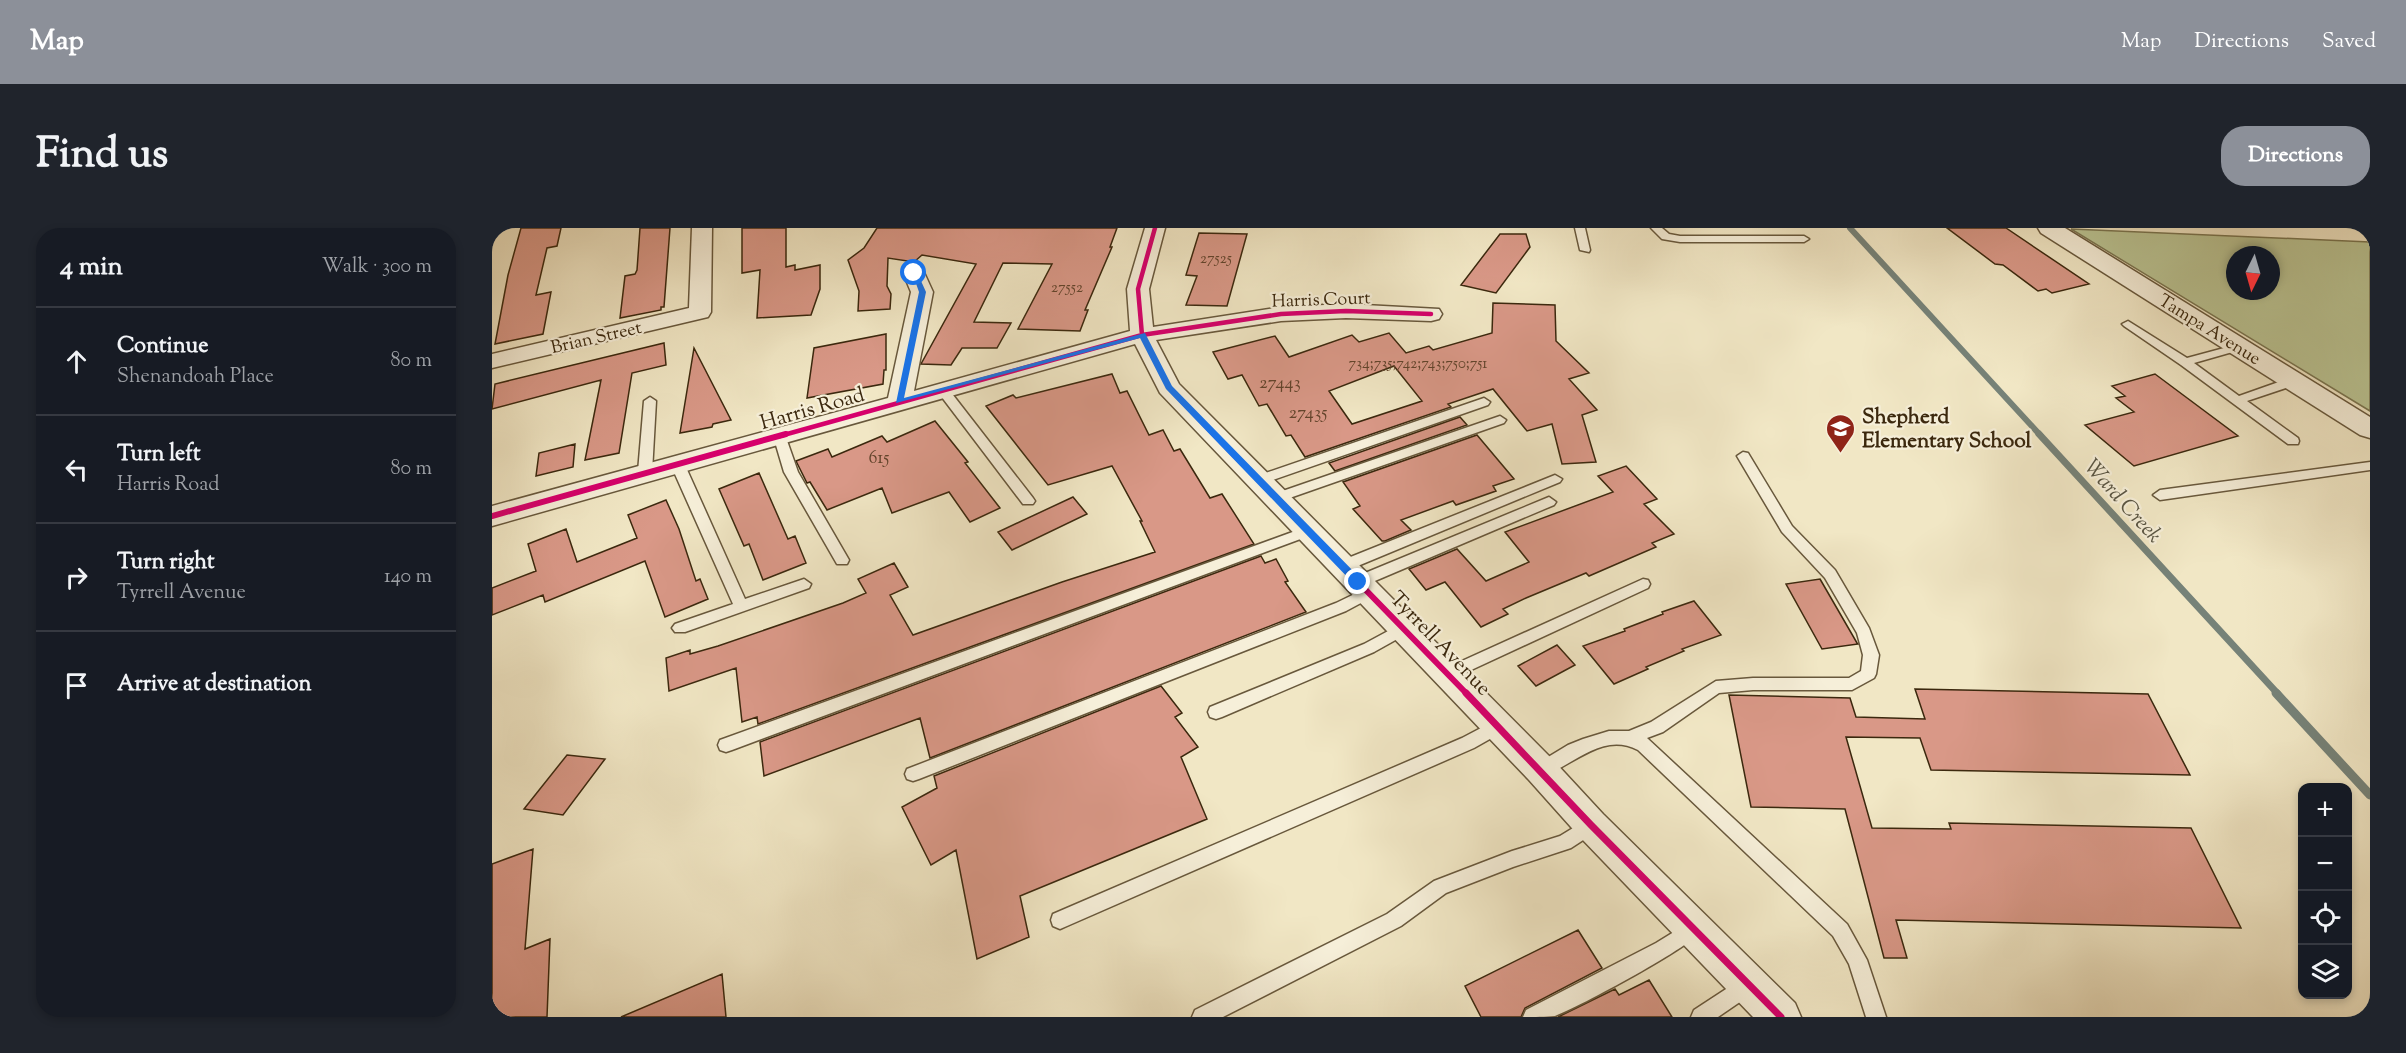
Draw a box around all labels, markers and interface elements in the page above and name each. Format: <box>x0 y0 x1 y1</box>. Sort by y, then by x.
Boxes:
text: Map <box>30 22 84 62</box>
text: Map <box>2121 27 2161 57</box>
text: Directions <box>2194 27 2289 57</box>
text: Saved <box>2322 27 2376 57</box>
text: Find us <box>36 126 168 186</box>
button: Directions <box>2221 126 2370 186</box>
north arrow <box>2226 246 2280 300</box>
text: 4 min <box>60 249 123 286</box>
house number: 27525 <box>1200 249 1232 270</box>
text: Walk · 300 m <box>322 253 432 282</box>
route start <box>900 259 926 285</box>
house number: 27552 <box>1051 278 1083 299</box>
street label: Harris Court <box>1271 286 1371 316</box>
street label: Tampa Avenue <box>2153 289 2265 373</box>
street label: Brian Street <box>548 316 644 362</box>
text: Continue <box>117 331 208 363</box>
icon: ahead <box>60 345 93 378</box>
text: 80 m <box>391 347 432 376</box>
house number: 734;735;742;743;750;751 <box>1349 354 1487 375</box>
text: Shenandoah Place <box>117 363 274 392</box>
house number: 27443 <box>1259 371 1301 397</box>
street label: Harris Road <box>757 381 869 439</box>
house number: 27435 <box>1289 401 1327 427</box>
place label: Shepherd Elementary School <box>1862 403 2032 457</box>
school or university icon: Shepherd Elementary School <box>1825 412 1857 454</box>
text: Turn left <box>117 439 200 471</box>
house number: 615 <box>868 446 890 472</box>
icon: left <box>60 453 93 486</box>
water label: Ward Creek <box>2075 453 2168 551</box>
text: 80 m <box>391 455 432 484</box>
text: Harris Road <box>117 471 220 500</box>
text: Turn right <box>117 547 214 579</box>
icon: right <box>60 561 93 594</box>
text: 140 m <box>384 563 432 592</box>
route end <box>1344 568 1370 594</box>
text: Tyrrell Avenue <box>117 579 246 608</box>
street label: Tyrrell Avenue <box>1382 585 1497 703</box>
icon: arrive <box>60 669 93 702</box>
text: Arrive at destination <box>117 669 312 701</box>
map controls <box>2298 783 2352 999</box>
button: + <box>2298 783 2352 837</box>
button: − <box>2298 837 2352 891</box>
button: locate <box>2298 891 2352 945</box>
button: layers <box>2298 945 2352 999</box>

